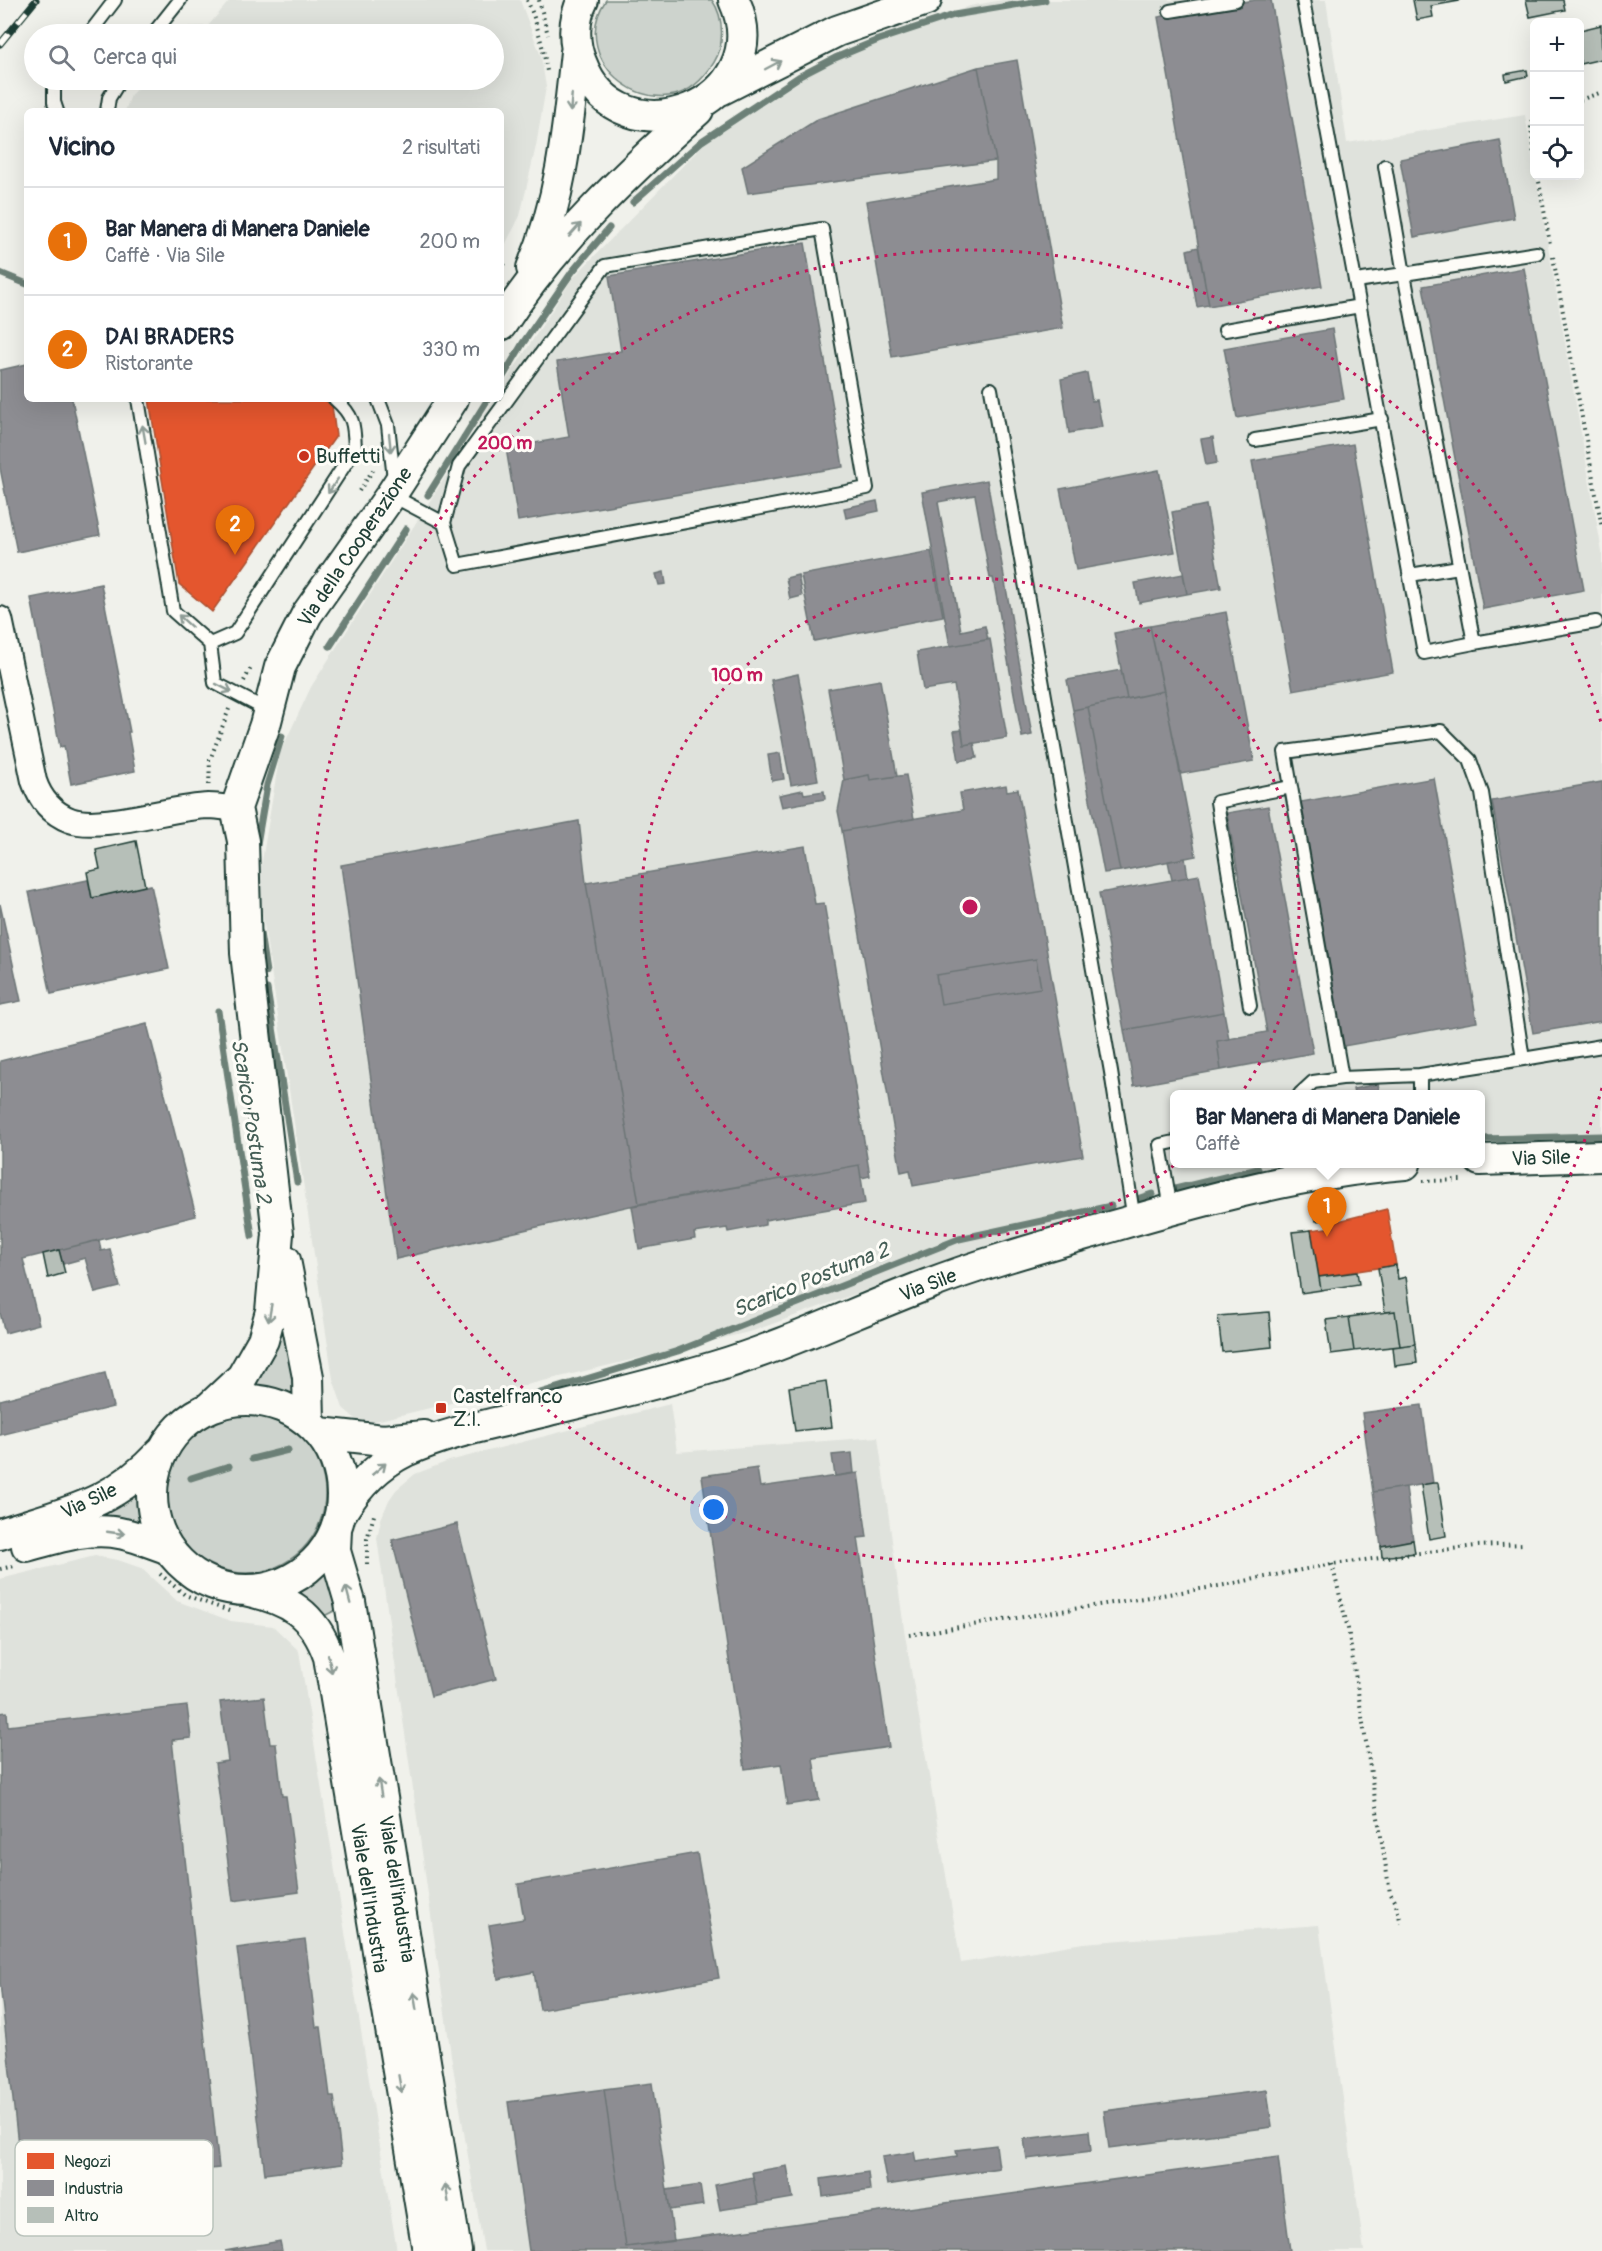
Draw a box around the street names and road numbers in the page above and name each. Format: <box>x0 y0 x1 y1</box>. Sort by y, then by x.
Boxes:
street label: Via della Cooperazione <box>292 462 418 632</box>
street label: Via Sile <box>1511 1144 1571 1172</box>
street label: Via Sile <box>896 1263 960 1307</box>
street label: Via Sile <box>57 1477 121 1525</box>
street label: Viale dell'industria <box>373 1814 421 1964</box>
street label: Viale dell'Industria <box>345 1821 393 1975</box>

